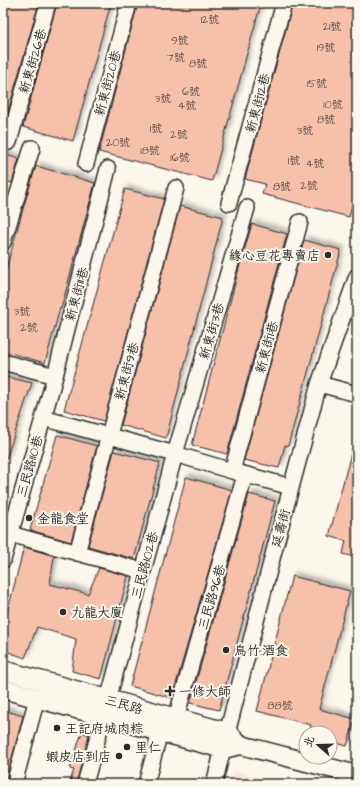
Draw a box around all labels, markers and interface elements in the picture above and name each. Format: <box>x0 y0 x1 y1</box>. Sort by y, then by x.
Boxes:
house number: 12號 <box>201 12 219 27</box>
house number: 21號 <box>323 19 341 34</box>
street label: 新東街26巷 <box>15 26 51 96</box>
house number: 9號 <box>171 33 189 48</box>
house number: 19號 <box>317 40 335 55</box>
street label: 新東街20巷 <box>91 48 125 118</box>
house number: 7號 <box>167 50 185 65</box>
house number: 8號 <box>189 56 207 71</box>
street label: 新東街12巷 <box>241 71 275 135</box>
house number: 15號 <box>307 76 327 91</box>
house number: 6號 <box>182 84 200 99</box>
house number: 3號 <box>155 91 171 106</box>
house number: 10號 <box>323 97 343 112</box>
house number: 4號 <box>178 98 196 113</box>
house number: 8號 <box>317 112 335 127</box>
house number: 1號 <box>150 121 162 136</box>
house number: 3號 <box>297 123 313 138</box>
house number: 2號 <box>170 127 188 142</box>
house number: 20號 <box>106 135 130 150</box>
house number: 18號 <box>140 143 160 158</box>
house number: 16號 <box>170 150 190 165</box>
house number: 1號 <box>288 153 300 168</box>
house number: 4號 <box>306 156 324 171</box>
house number: 2號 <box>300 178 318 193</box>
house number: 8號 <box>273 179 291 194</box>
place label: 緣心豆花專賣店 <box>229 247 320 265</box>
marker: 緣心豆花專賣店 <box>323 250 333 260</box>
street label: 新東街11巷 <box>61 265 93 323</box>
street label: 新東街3巷 <box>195 301 229 362</box>
house number: 3號 <box>14 304 30 319</box>
street label: 新東街1巷 <box>251 319 283 376</box>
house number: 2號 <box>20 320 38 335</box>
street label: 新東街9巷 <box>111 340 143 402</box>
street label: 三民路110巷 <box>13 433 47 499</box>
street label: 延壽街 <box>267 507 295 549</box>
place label: 金龍食堂 <box>37 510 89 528</box>
marker: 金龍食堂 <box>24 513 34 523</box>
street label: 三民路102巷 <box>127 529 163 601</box>
street label: 三民路96巷 <box>194 562 230 632</box>
place label: 九龍大廈 <box>71 604 123 622</box>
marker: 九龍大廈 <box>58 607 68 617</box>
place label: 鳥竹.酒食 <box>234 642 288 660</box>
marker: 鳥竹.酒食 <box>221 645 231 655</box>
place label: 一修大師 <box>179 683 231 701</box>
marker: 一修大師 <box>164 685 176 697</box>
street label: 三民路 <box>102 691 145 719</box>
house number: 88號 <box>267 698 293 713</box>
place label: 王記府城肉粽 <box>65 720 143 738</box>
marker: 王記府城肉粽 <box>52 723 62 733</box>
north arrow <box>298 725 338 765</box>
text: 北 <box>300 734 318 749</box>
place label: 里仁 <box>135 739 161 757</box>
marker: 里仁 <box>122 742 132 752</box>
place label: 蝦皮店到店 <box>46 748 111 766</box>
marker: 蝦皮店到店 <box>114 751 124 761</box>

